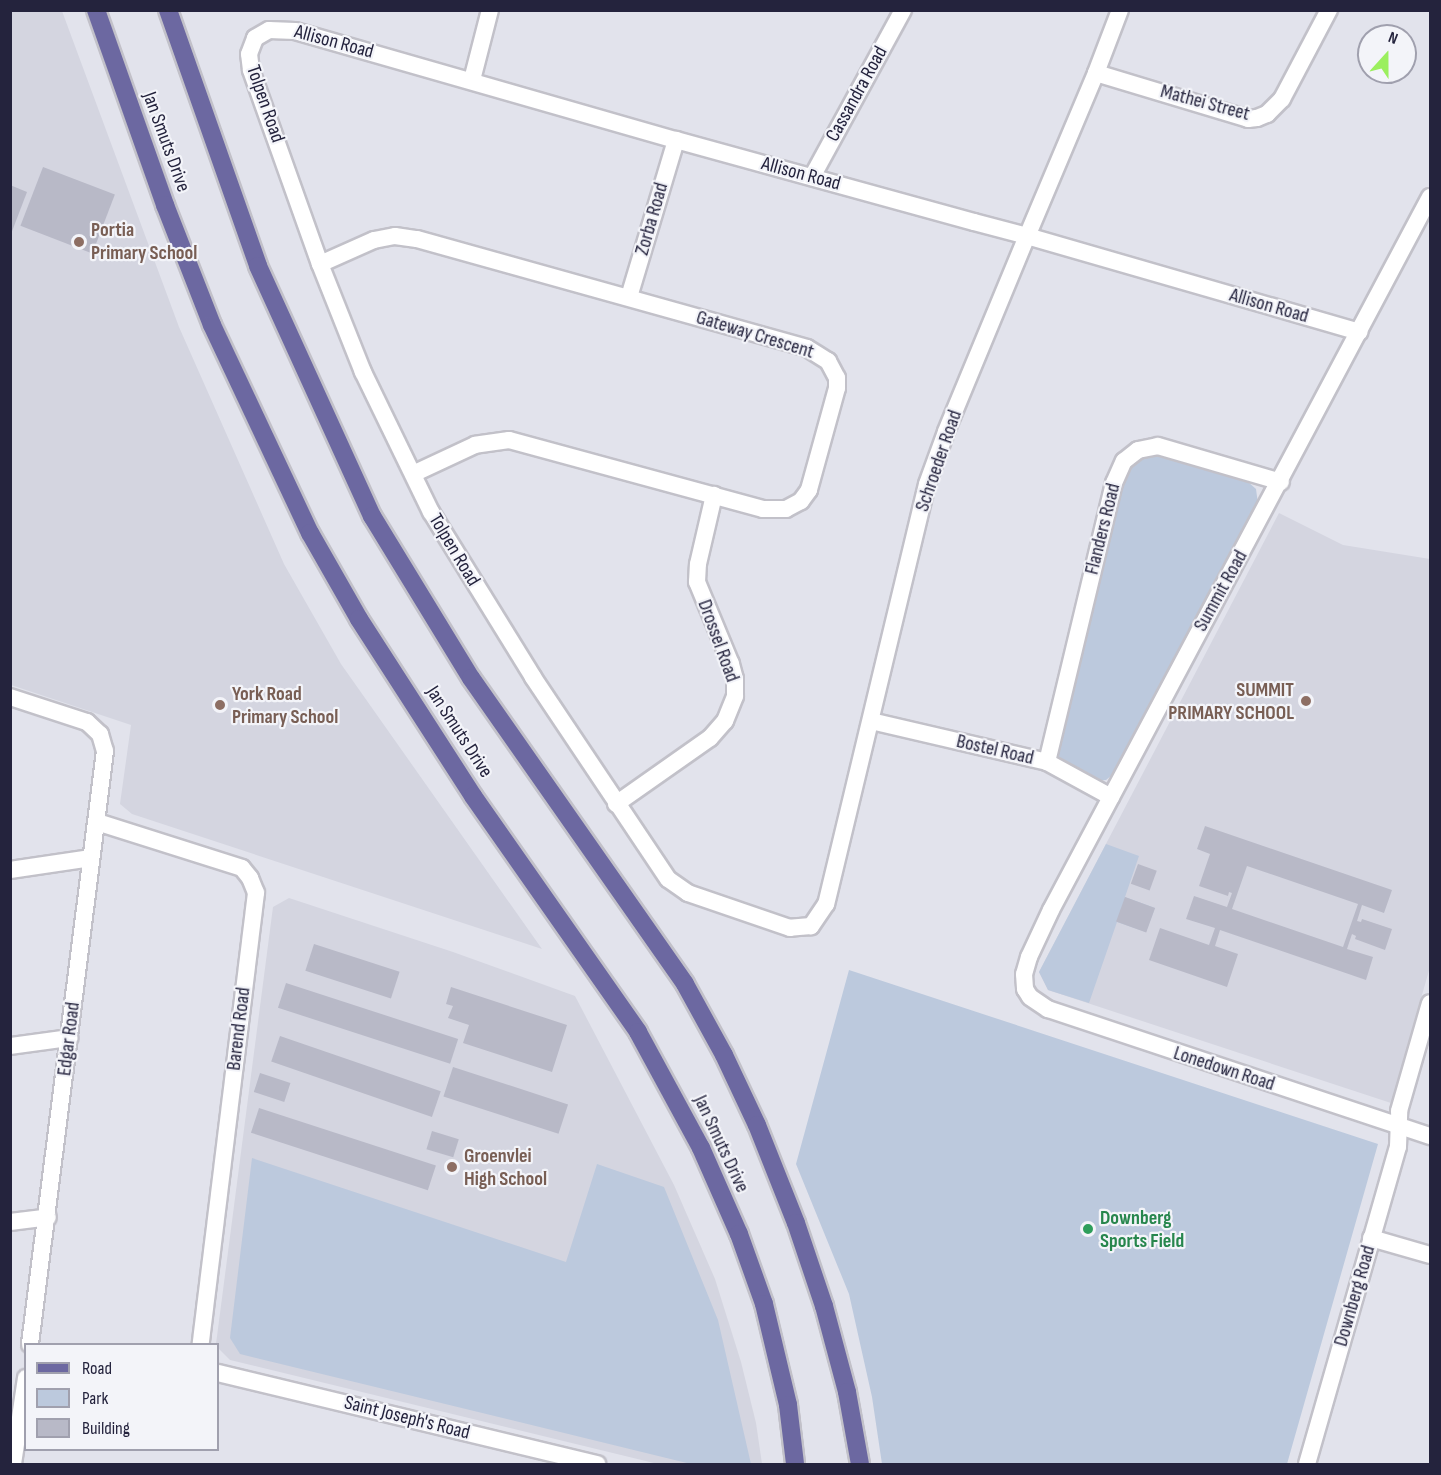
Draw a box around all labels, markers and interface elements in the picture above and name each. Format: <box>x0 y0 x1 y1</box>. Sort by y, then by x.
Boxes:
street label: Allison Road <box>292 20 376 64</box>
north arrow <box>1357 24 1417 84</box>
text: N <box>1386 28 1400 49</box>
street label: Cassandra Road <box>821 42 893 146</box>
street label: Tolpen Road <box>241 62 289 146</box>
street label: Mathei Street <box>1158 80 1252 126</box>
street label: Jan Smuts Drive <box>137 89 195 195</box>
street label: Allison Road <box>759 152 843 196</box>
street label: Zorba Road <box>630 180 674 258</box>
place label: Portia Primary School <box>91 219 197 266</box>
marker: Portia Primary School <box>72 235 86 249</box>
street label: Allison Road <box>1227 283 1311 329</box>
street label: Gateway Crescent <box>693 306 817 364</box>
street label: Schroeder Road <box>910 407 968 515</box>
street label: Flanders Road <box>1080 481 1126 577</box>
street label: Tolpen Road <box>423 509 485 591</box>
street label: Summit Road <box>1189 546 1253 636</box>
street label: Drossel Road <box>692 597 744 685</box>
place label: SUMMIT PRIMARY SCHOOL <box>1168 678 1294 725</box>
place label: York Road Primary School <box>232 682 338 729</box>
street label: Jan Smuts Drive <box>420 682 498 782</box>
marker: SUMMIT PRIMARY SCHOOL <box>1299 694 1313 708</box>
marker: York Road Primary School <box>213 698 227 712</box>
street label: Bostel Road <box>954 729 1036 771</box>
street label: Barend Road <box>222 986 256 1072</box>
street label: Edgar Road <box>53 1001 85 1077</box>
street label: Lonedown Road <box>1170 1041 1278 1097</box>
street label: Jan Smuts Drive <box>688 1092 754 1196</box>
place label: Groenvlei High School <box>464 1144 547 1191</box>
marker: Groenvlei High School <box>445 1160 459 1174</box>
place label: Downberg Sports Field <box>1100 1206 1184 1253</box>
marker: Downberg Sports Field <box>1081 1222 1095 1236</box>
street label: Downberg Road <box>1329 1243 1381 1349</box>
legend <box>24 1343 219 1451</box>
text: Road <box>82 1358 112 1379</box>
text: Park <box>82 1388 108 1409</box>
street label: Saint Joseph's Road <box>342 1391 472 1445</box>
text: Building <box>82 1418 130 1439</box>

